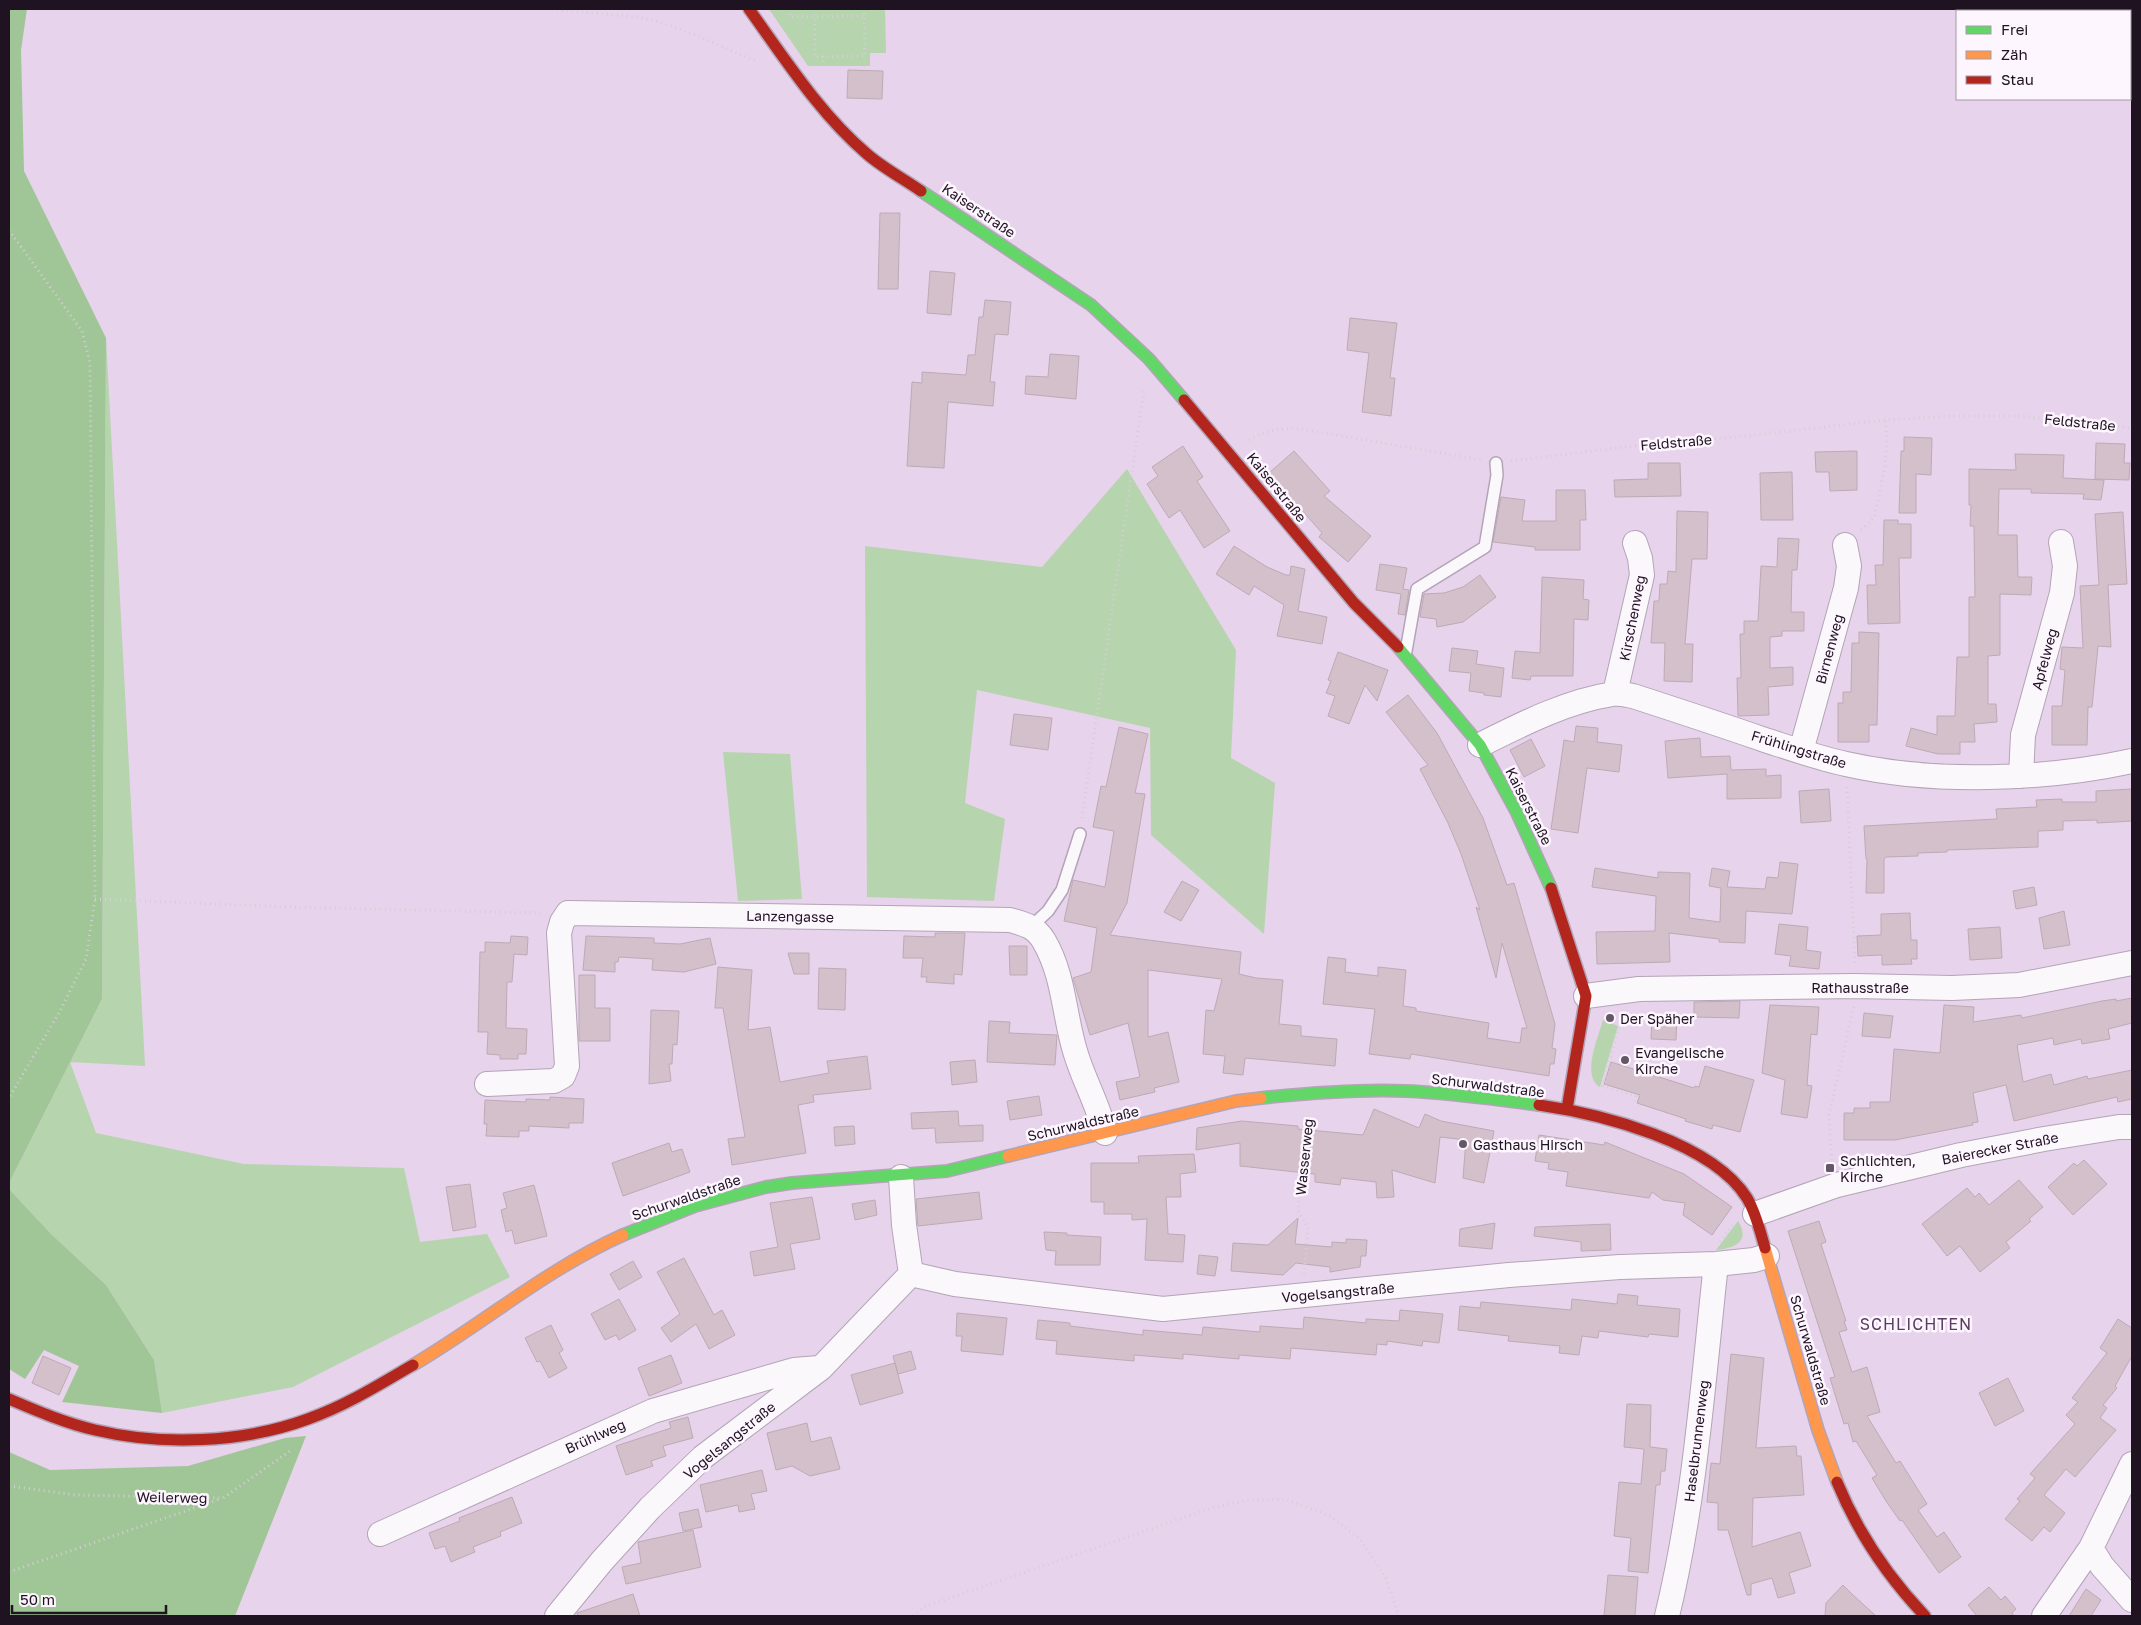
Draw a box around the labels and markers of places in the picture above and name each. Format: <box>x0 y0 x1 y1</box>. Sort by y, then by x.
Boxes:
place label: Der Späher <box>1620 1010 1695 1027</box>
marker: Der Späher <box>1604 1012 1616 1024</box>
place label: Evangelische Kirche <box>1635 1044 1724 1077</box>
marker: Evangelische Kirche <box>1619 1054 1631 1066</box>
place label: Gasthaus Hirsch <box>1473 1136 1583 1153</box>
marker: Gasthaus Hirsch <box>1457 1138 1469 1150</box>
place label: Schlichten, Kirche <box>1840 1152 1916 1185</box>
marker: Schlichten, Kirche <box>1824 1162 1836 1174</box>

